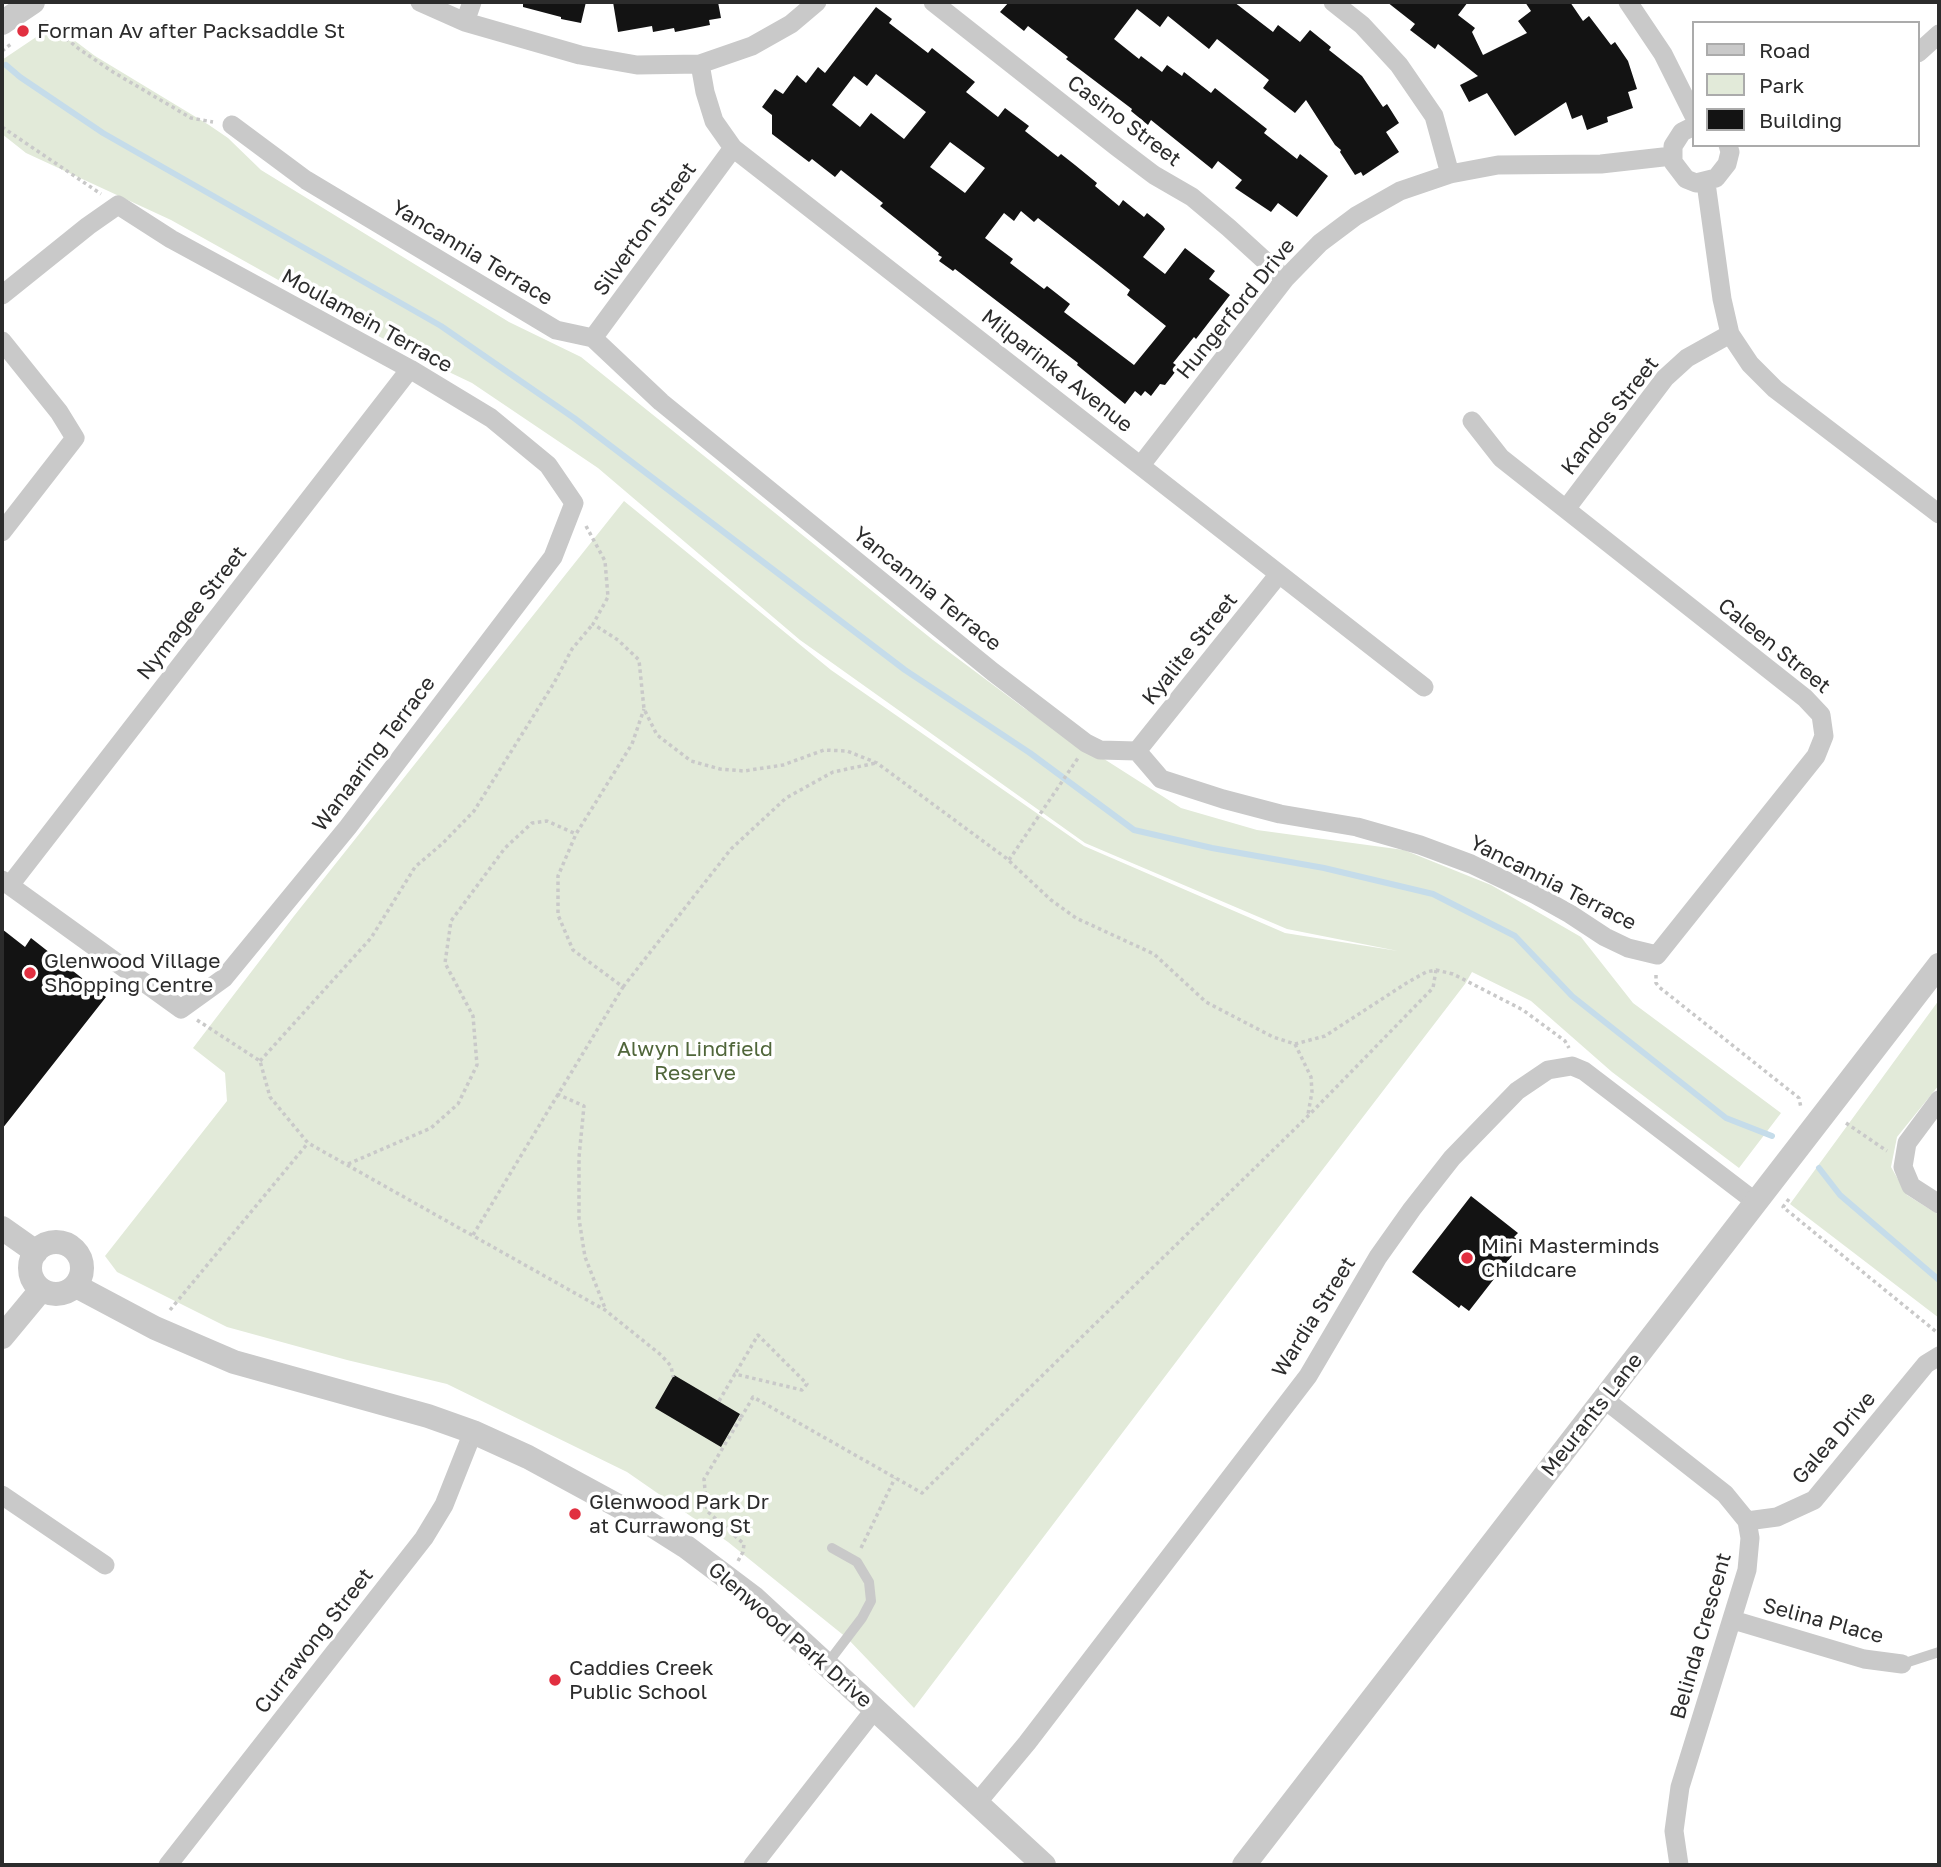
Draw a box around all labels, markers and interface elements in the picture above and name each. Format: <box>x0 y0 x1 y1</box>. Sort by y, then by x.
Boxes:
place label: Forman Av after Packsaddle St <box>37 18 345 44</box>
legend <box>1692 21 1920 147</box>
marker: Forman Av after Packsaddle St <box>15 23 31 39</box>
text: Road <box>1759 37 1810 63</box>
street label: Casino Street <box>1062 70 1186 172</box>
text: Park <box>1759 72 1804 98</box>
text: Building <box>1759 107 1842 133</box>
street label: Silverton Street <box>588 157 702 301</box>
street label: Yancannia Terrace <box>387 195 557 311</box>
street label: Hungerford Drive <box>1172 234 1300 384</box>
street label: Moulamein Terrace <box>277 264 457 378</box>
street label: Milparinka Avenue <box>976 304 1138 438</box>
street label: Kandos Street <box>1556 352 1664 480</box>
street label: Yancannia Terrace <box>848 522 1006 656</box>
street label: Nymagee Street <box>132 541 252 685</box>
street label: Kyalite Street <box>1137 588 1243 710</box>
street label: Caleen Street <box>1713 593 1835 699</box>
street label: Wanaaring Terrace <box>307 671 441 837</box>
street label: Yancannia Terrace <box>1466 830 1640 936</box>
place label: Glenwood Village Shopping Centre <box>44 948 220 998</box>
marker: Glenwood Village Shopping Centre <box>22 965 38 981</box>
park label: Alwyn Lindfield Reserve <box>617 1036 773 1086</box>
place label: Mini Masterminds Childcare <box>1481 1233 1659 1283</box>
marker: Mini Masterminds Childcare <box>1459 1250 1475 1266</box>
street label: Wardia Street <box>1267 1252 1361 1382</box>
street label: Meurants Lane <box>1536 1348 1648 1482</box>
street label: Galea Drive <box>1787 1387 1881 1489</box>
place label: Glenwood Park Dr at Currawong St <box>589 1489 769 1539</box>
marker: Glenwood Park Dr at Currawong St <box>567 1506 583 1522</box>
street label: Belinda Crescent <box>1665 1550 1737 1722</box>
street label: Glenwood Park Drive <box>703 1557 877 1713</box>
street label: Currawong Street <box>249 1563 379 1719</box>
street label: Selina Place <box>1760 1593 1886 1649</box>
place label: Caddies Creek Public School <box>569 1655 714 1705</box>
marker: Caddies Creek Public School <box>547 1672 563 1688</box>

